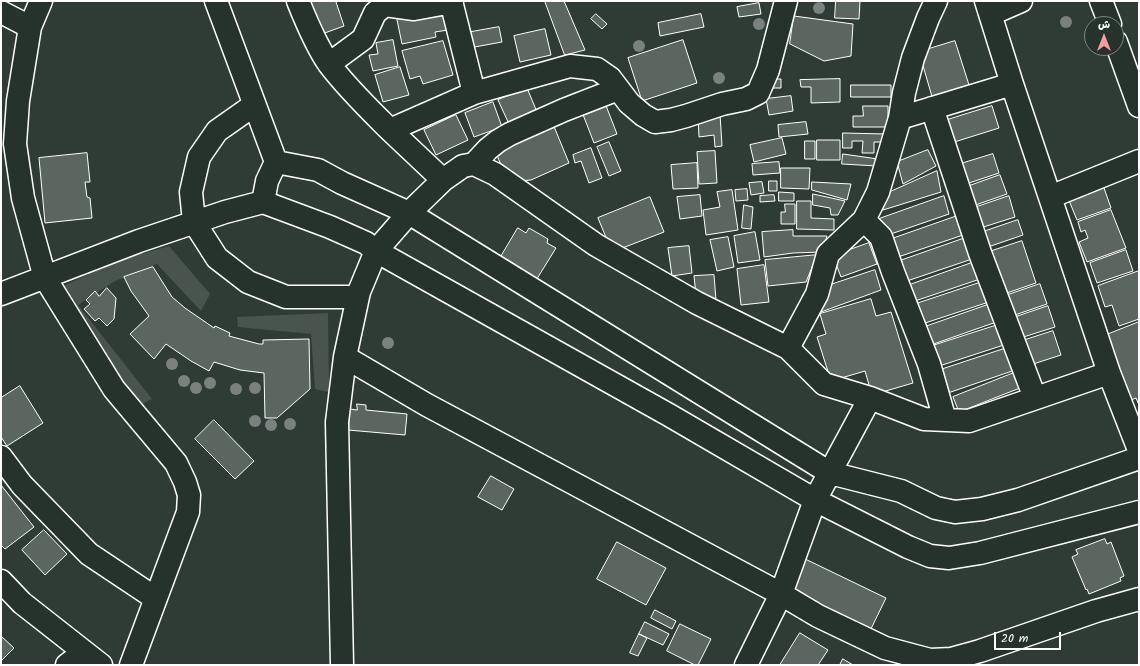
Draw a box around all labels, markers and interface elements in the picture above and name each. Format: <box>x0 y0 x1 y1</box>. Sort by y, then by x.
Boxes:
north arrow <box>1084 16 1124 56</box>
text: ش <box>1098 16 1110 34</box>
scale bar <box>996 624 1063 650</box>
text: 20 m <box>1001 629 1028 648</box>

